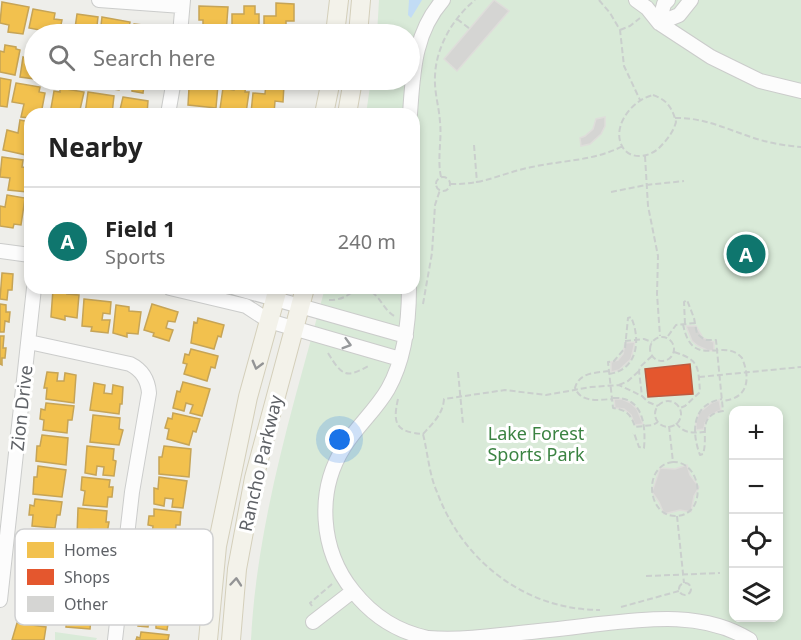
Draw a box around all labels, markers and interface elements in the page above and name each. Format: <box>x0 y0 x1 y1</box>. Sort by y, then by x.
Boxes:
search box <box>24 24 420 90</box>
icon: search <box>45 41 78 74</box>
text: Search here <box>93 42 215 72</box>
text: Nearby <box>48 129 143 165</box>
text: Field 1 <box>105 213 176 243</box>
text: A <box>61 228 74 255</box>
text: 240 m <box>338 228 396 255</box>
pin: A <box>726 232 766 276</box>
text: Sports <box>105 243 165 270</box>
one-way arrow <box>341 337 351 349</box>
one-way arrow <box>252 359 264 370</box>
street label: Zion Drive <box>5 364 37 452</box>
street label: Rancho Parkway <box>233 392 288 534</box>
map controls <box>729 406 783 622</box>
button: + <box>729 406 783 460</box>
park label: Lake Forest Sports Park <box>487 421 585 466</box>
your location <box>325 425 354 454</box>
button: − <box>729 460 783 514</box>
button: locate <box>729 514 783 568</box>
legend <box>15 529 213 625</box>
text: Homes <box>64 539 117 561</box>
text: Shops <box>64 566 110 588</box>
button: layers <box>729 568 783 622</box>
one-way arrow <box>229 577 242 586</box>
text: Other <box>64 593 108 615</box>

